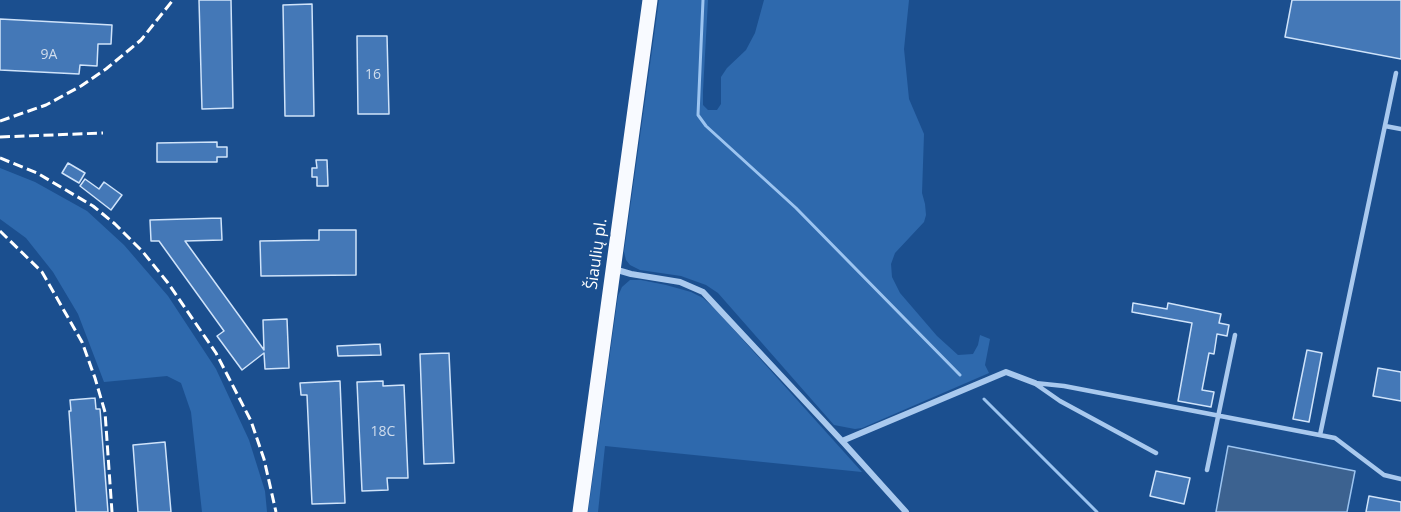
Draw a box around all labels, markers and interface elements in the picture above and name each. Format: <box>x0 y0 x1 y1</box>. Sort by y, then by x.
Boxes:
house number: 9A <box>41 47 57 63</box>
house number: 16 <box>365 67 381 83</box>
street label: Šiaulių pl. <box>583 217 611 291</box>
house number: 18C <box>371 424 395 440</box>

